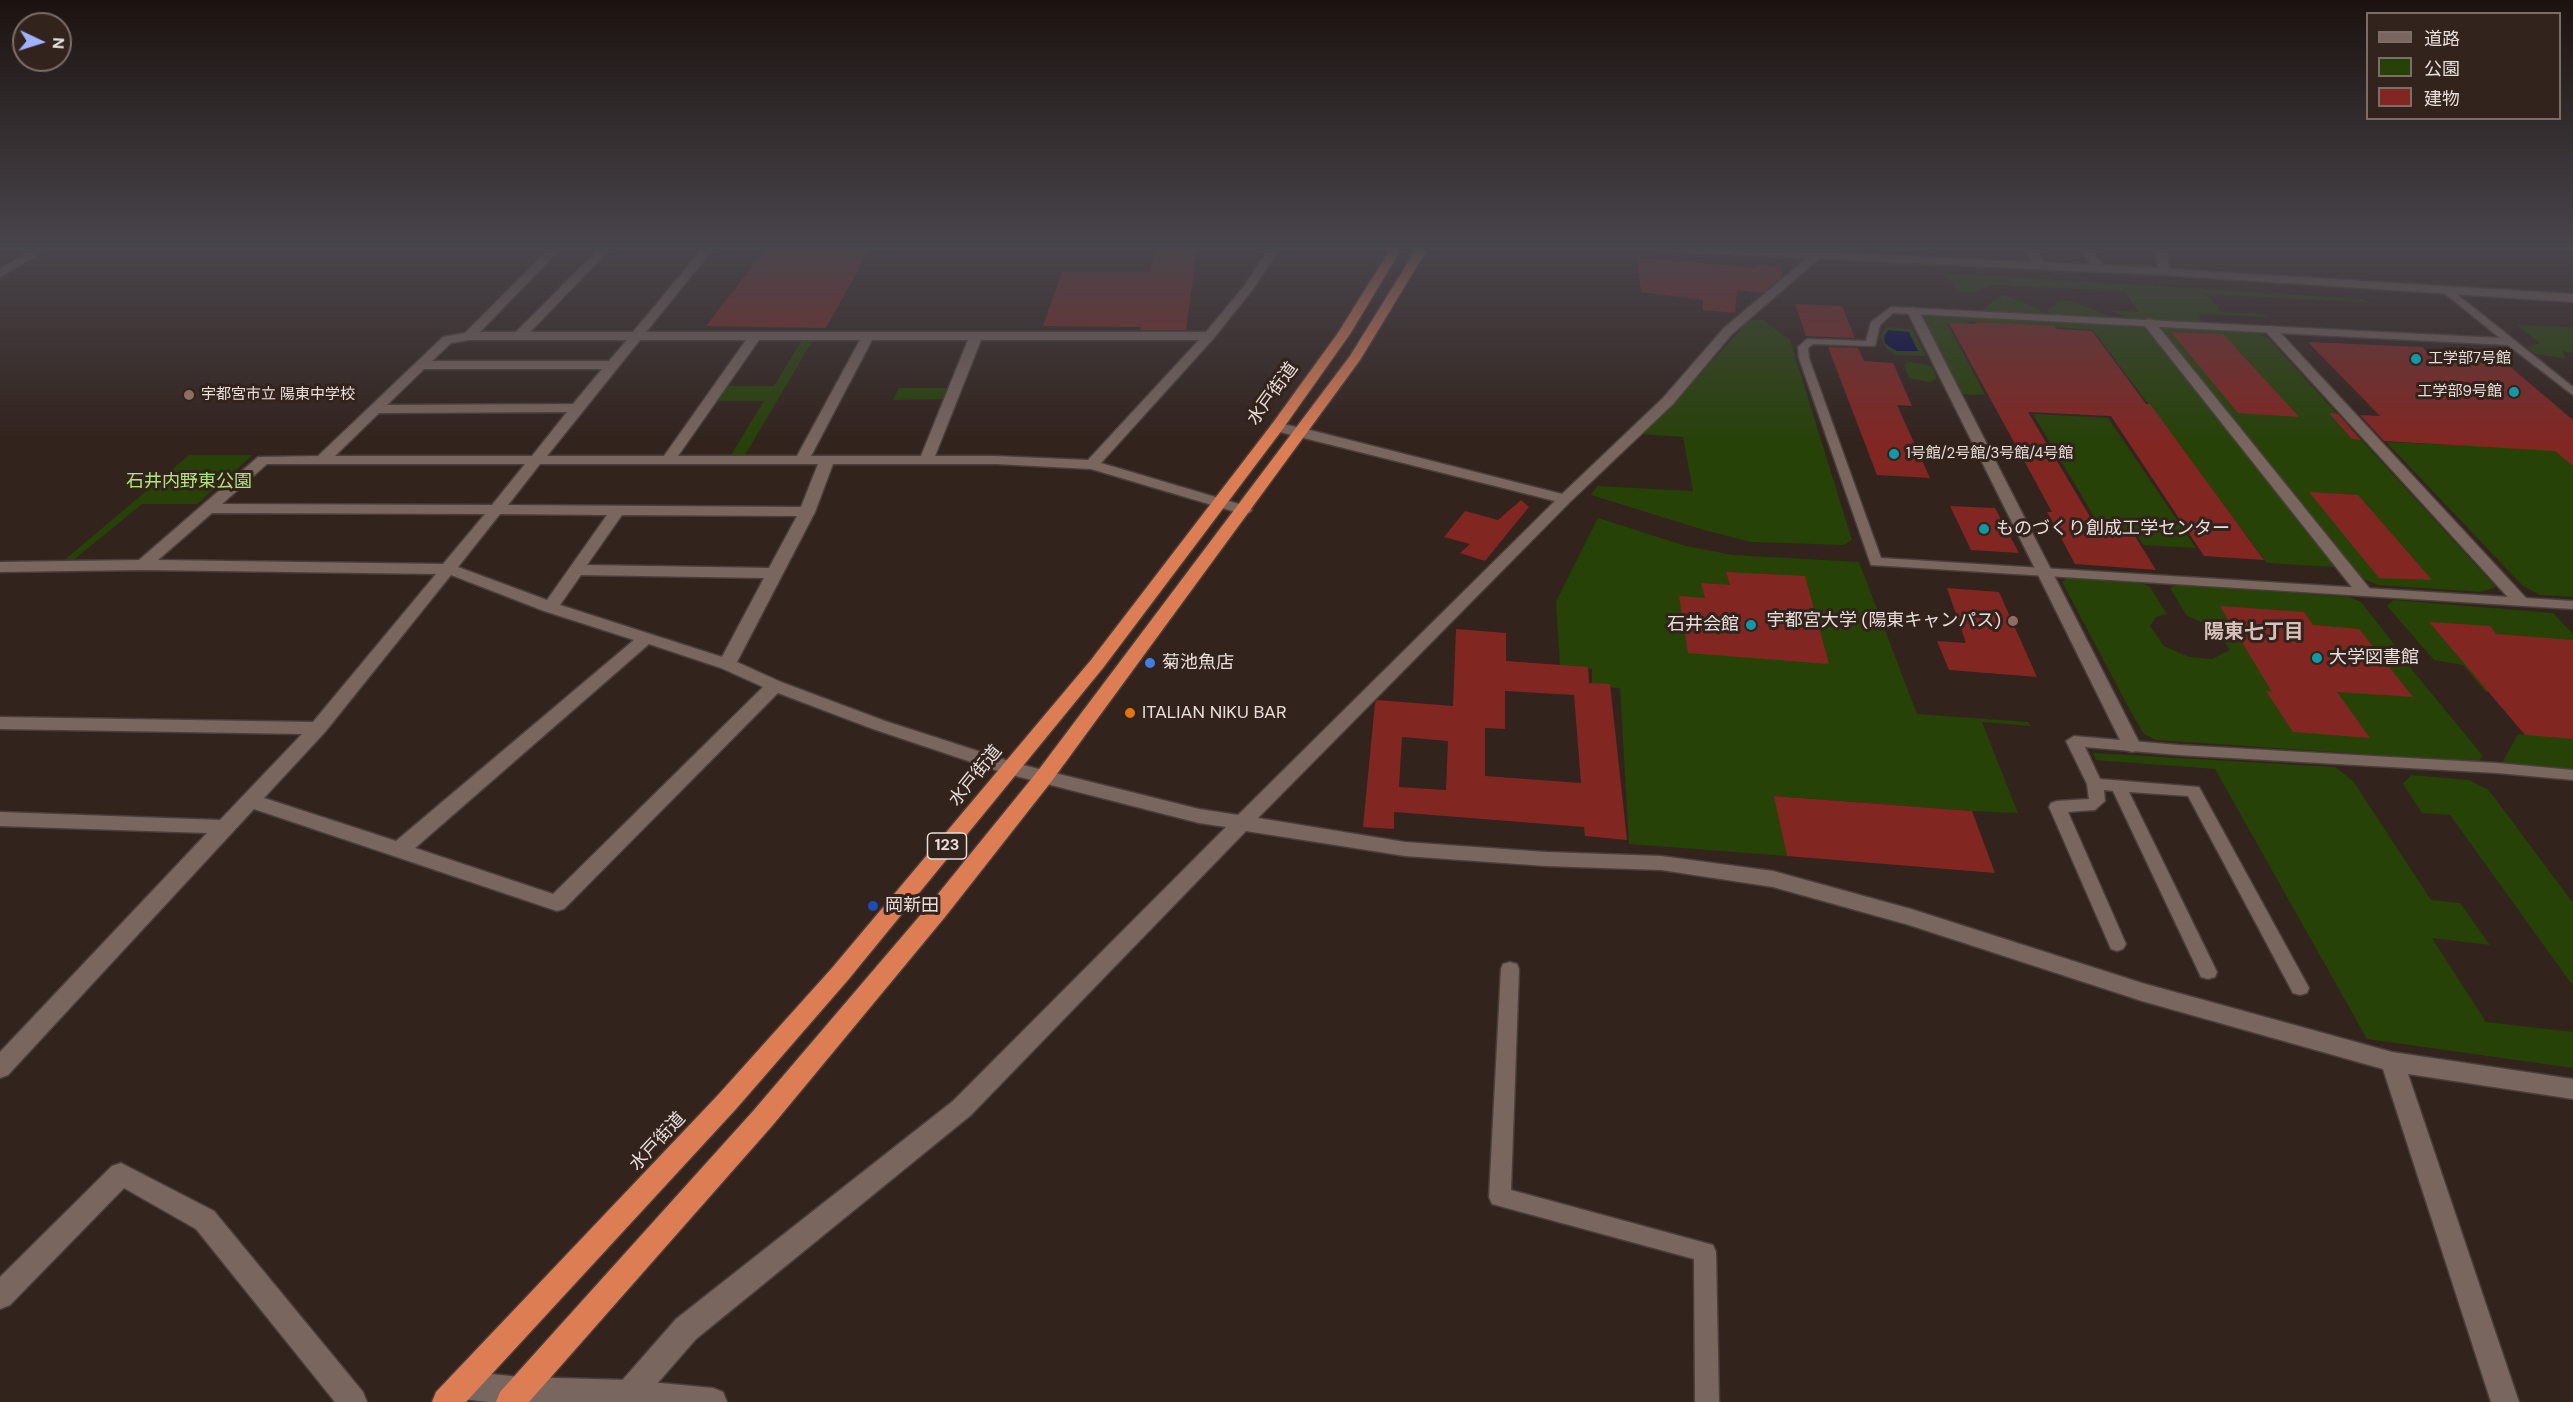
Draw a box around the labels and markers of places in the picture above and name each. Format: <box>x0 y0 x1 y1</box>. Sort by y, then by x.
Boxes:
place label: 工学部7号館 <box>2428 350 2511 368</box>
marker: 工学部7号館 <box>2409 352 2423 366</box>
place label: 工学部9号館 <box>2418 383 2502 401</box>
marker: 工学部9号館 <box>2507 385 2521 399</box>
place label: 宇都宮市立 陽東中学校 <box>201 386 355 404</box>
marker: 宇都宮市立 陽東中学校 <box>182 388 196 402</box>
place label: 1号館/2号館/3号館/4号館 <box>1906 445 2073 463</box>
marker: 1号館/2号館/3号館/4号館 <box>1887 447 1901 461</box>
place label: ものづくり創成工学センター <box>1996 518 2230 540</box>
marker: ものづくり創成工学センター <box>1977 522 1991 536</box>
place label: 宇都宮大学 (陽東キャンパス) <box>1767 610 2001 632</box>
place label: 石井会館 <box>1667 614 1739 636</box>
marker: 宇都宮大学 (陽東キャンパス) <box>2006 614 2020 628</box>
marker: 石井会館 <box>1744 618 1758 632</box>
place label: 大学図書館 <box>2329 647 2419 669</box>
marker: 大学図書館 <box>2310 651 2324 665</box>
place label: 菊池魚店 <box>1162 652 1234 674</box>
marker: 菊池魚店 <box>1143 656 1157 670</box>
place label: ITALIAN NIKU BAR <box>1142 702 1287 724</box>
marker: ITALIAN NIKU BAR <box>1123 706 1137 720</box>
place label: 岡新田 <box>885 895 939 917</box>
marker: 岡新田 <box>866 899 880 913</box>

